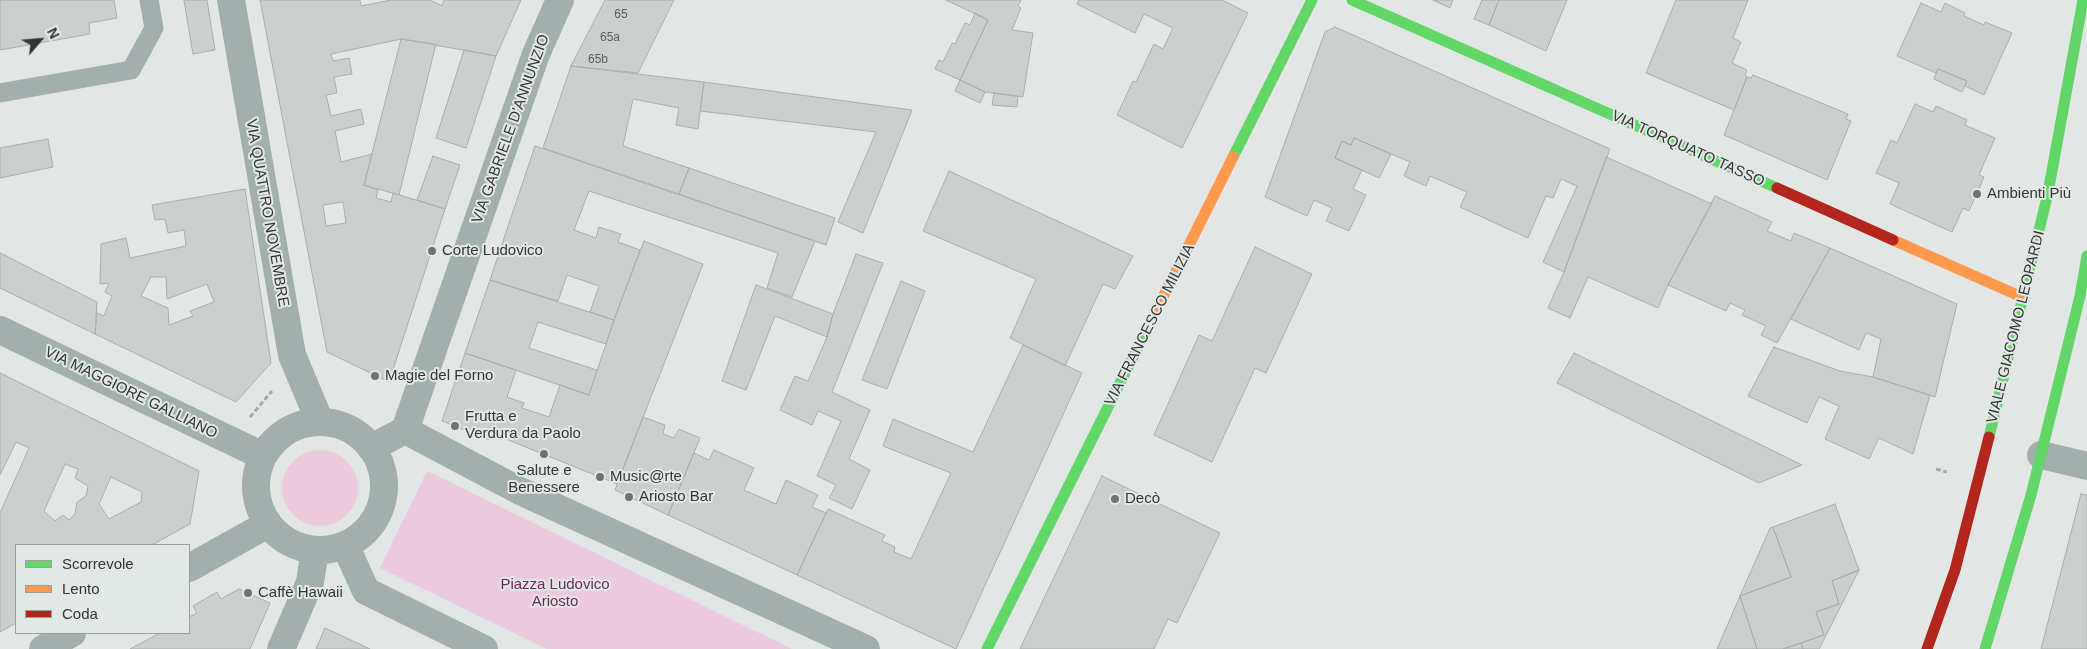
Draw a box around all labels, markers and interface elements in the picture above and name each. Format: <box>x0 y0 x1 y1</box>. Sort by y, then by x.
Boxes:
house number: 65 <box>614 8 628 22</box>
north arrow <box>15 15 65 65</box>
text: N <box>44 25 63 41</box>
house number: 65a <box>600 31 620 45</box>
street label: VIA GABRIELE D'ANNUNZIO <box>468 32 554 226</box>
house number: 65b <box>588 53 608 67</box>
street label: VIA TORQUATO TASSO <box>1609 107 1767 191</box>
street label: VIA QUATTRO NOVEMBRE <box>242 118 292 308</box>
place label: Ambienti Più <box>1987 185 2071 203</box>
marker: Ambienti Più <box>1971 188 1983 200</box>
street label: VIALE GIACOMO LEOPARDI <box>1983 229 2049 425</box>
street label: VIA FRANCESCO MILIZIA <box>1101 241 1199 409</box>
place label: Corte Ludovico <box>442 242 543 260</box>
marker: Corte Ludovico <box>426 245 438 257</box>
street label: VIA MAGGIORE GALLIANO <box>42 343 220 443</box>
place label: Magie del Forno <box>385 367 493 385</box>
marker: Magie del Forno <box>369 370 381 382</box>
place label: Frutta e Verdura da Paolo <box>465 408 581 443</box>
marker: Frutta e Verdura da Paolo <box>449 420 461 432</box>
marker: Salute e Benessere <box>538 448 550 460</box>
place label: Salute e Benessere <box>508 462 580 497</box>
place label: Music@rte <box>610 468 682 486</box>
marker: Music@rte <box>594 471 606 483</box>
place label: Ariosto Bar <box>639 488 713 506</box>
place label: Decò <box>1125 490 1160 508</box>
marker: Ariosto Bar <box>623 491 635 503</box>
marker: Decò <box>1109 493 1121 505</box>
legend <box>15 544 190 634</box>
text: Scorrevole <box>62 555 134 572</box>
park label: Piazza Ludovico Ariosto <box>500 576 610 611</box>
text: Lento <box>62 580 100 597</box>
place label: Caffè Hawaii <box>258 584 343 602</box>
marker: Caffè Hawaii <box>242 587 254 599</box>
text: Coda <box>62 605 98 622</box>

